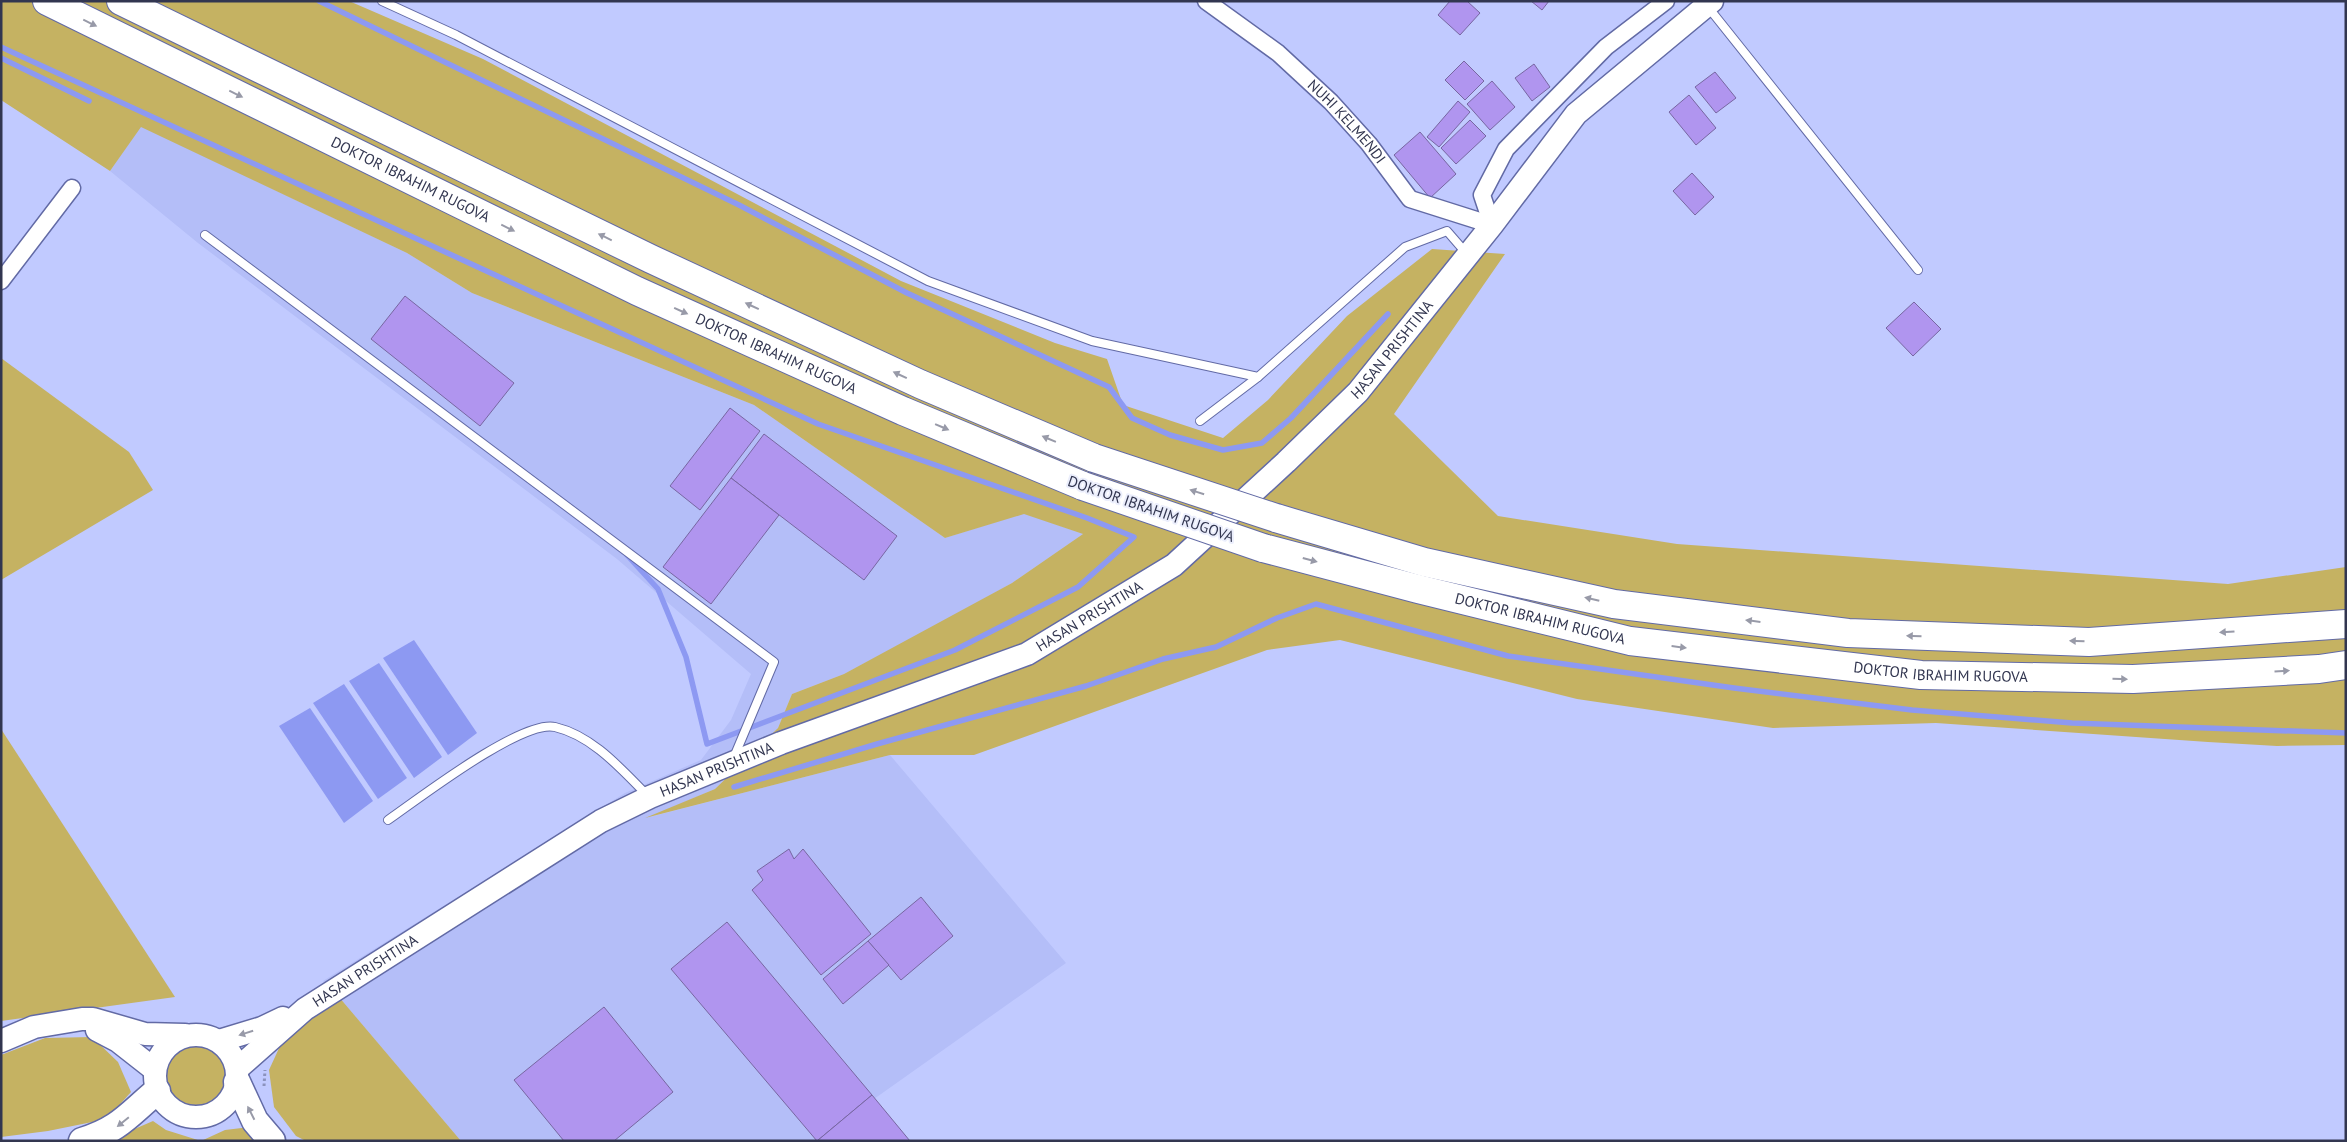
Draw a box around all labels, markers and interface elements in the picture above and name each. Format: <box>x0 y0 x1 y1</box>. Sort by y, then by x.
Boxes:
one-way arrow <box>83 19 98 27</box>
street label: NUHI KELMENDI <box>1304 75 1390 167</box>
one-way arrow <box>229 90 243 98</box>
street label: DOKTOR IBRAHIM RUGOVA <box>328 132 494 226</box>
one-way arrow <box>501 224 515 232</box>
one-way arrow <box>598 233 612 241</box>
street label: HASAN PRISHTINA <box>1347 296 1437 403</box>
one-way arrow <box>745 302 759 310</box>
one-way arrow <box>674 307 688 315</box>
street label: DOKTOR IBRAHIM RUGOVA <box>693 309 860 398</box>
one-way arrow <box>893 371 907 379</box>
one-way arrow <box>935 423 949 431</box>
one-way arrow <box>1042 434 1056 442</box>
street label: DOKTOR IBRAHIM RUGOVA <box>1065 471 1237 546</box>
one-way arrow <box>1189 487 1204 495</box>
one-way arrow <box>1302 556 1317 564</box>
street label: HASAN PRISHTINA <box>1032 576 1146 655</box>
street label: DOKTOR IBRAHIM RUGOVA <box>1453 588 1628 649</box>
one-way arrow <box>1584 595 1599 603</box>
one-way arrow <box>1744 617 1760 625</box>
one-way arrow <box>2219 629 2235 637</box>
one-way arrow <box>1906 631 1922 639</box>
one-way arrow <box>2068 637 2084 645</box>
one-way arrow <box>1671 643 1687 651</box>
street label: DOKTOR IBRAHIM RUGOVA <box>1852 657 2028 686</box>
one-way arrow <box>2274 666 2290 674</box>
one-way arrow <box>2112 675 2128 683</box>
street label: HASAN PRISHTINA <box>657 737 776 801</box>
street label: HASAN PRISHTINA <box>309 930 421 1011</box>
one-way arrow <box>239 1029 254 1037</box>
one-way arrow <box>247 1106 256 1121</box>
one-way arrow <box>117 1116 130 1127</box>

